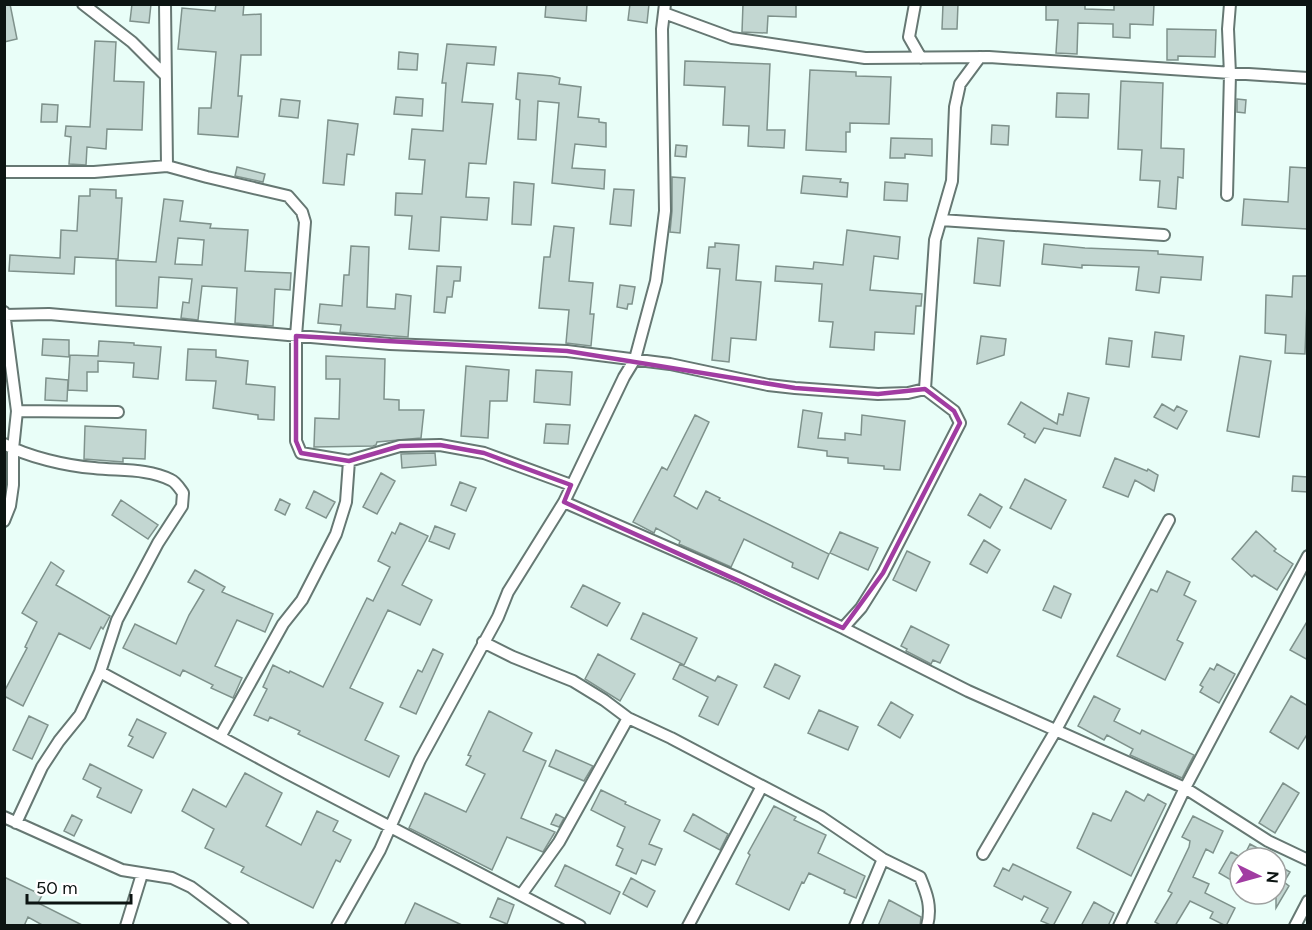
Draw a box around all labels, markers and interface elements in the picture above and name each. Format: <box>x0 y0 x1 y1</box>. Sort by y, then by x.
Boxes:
north arrow <box>1228 846 1288 906</box>
scale bar <box>27 867 130 905</box>
text: N <box>1262 870 1282 884</box>
text: 50 m <box>36 877 78 899</box>

